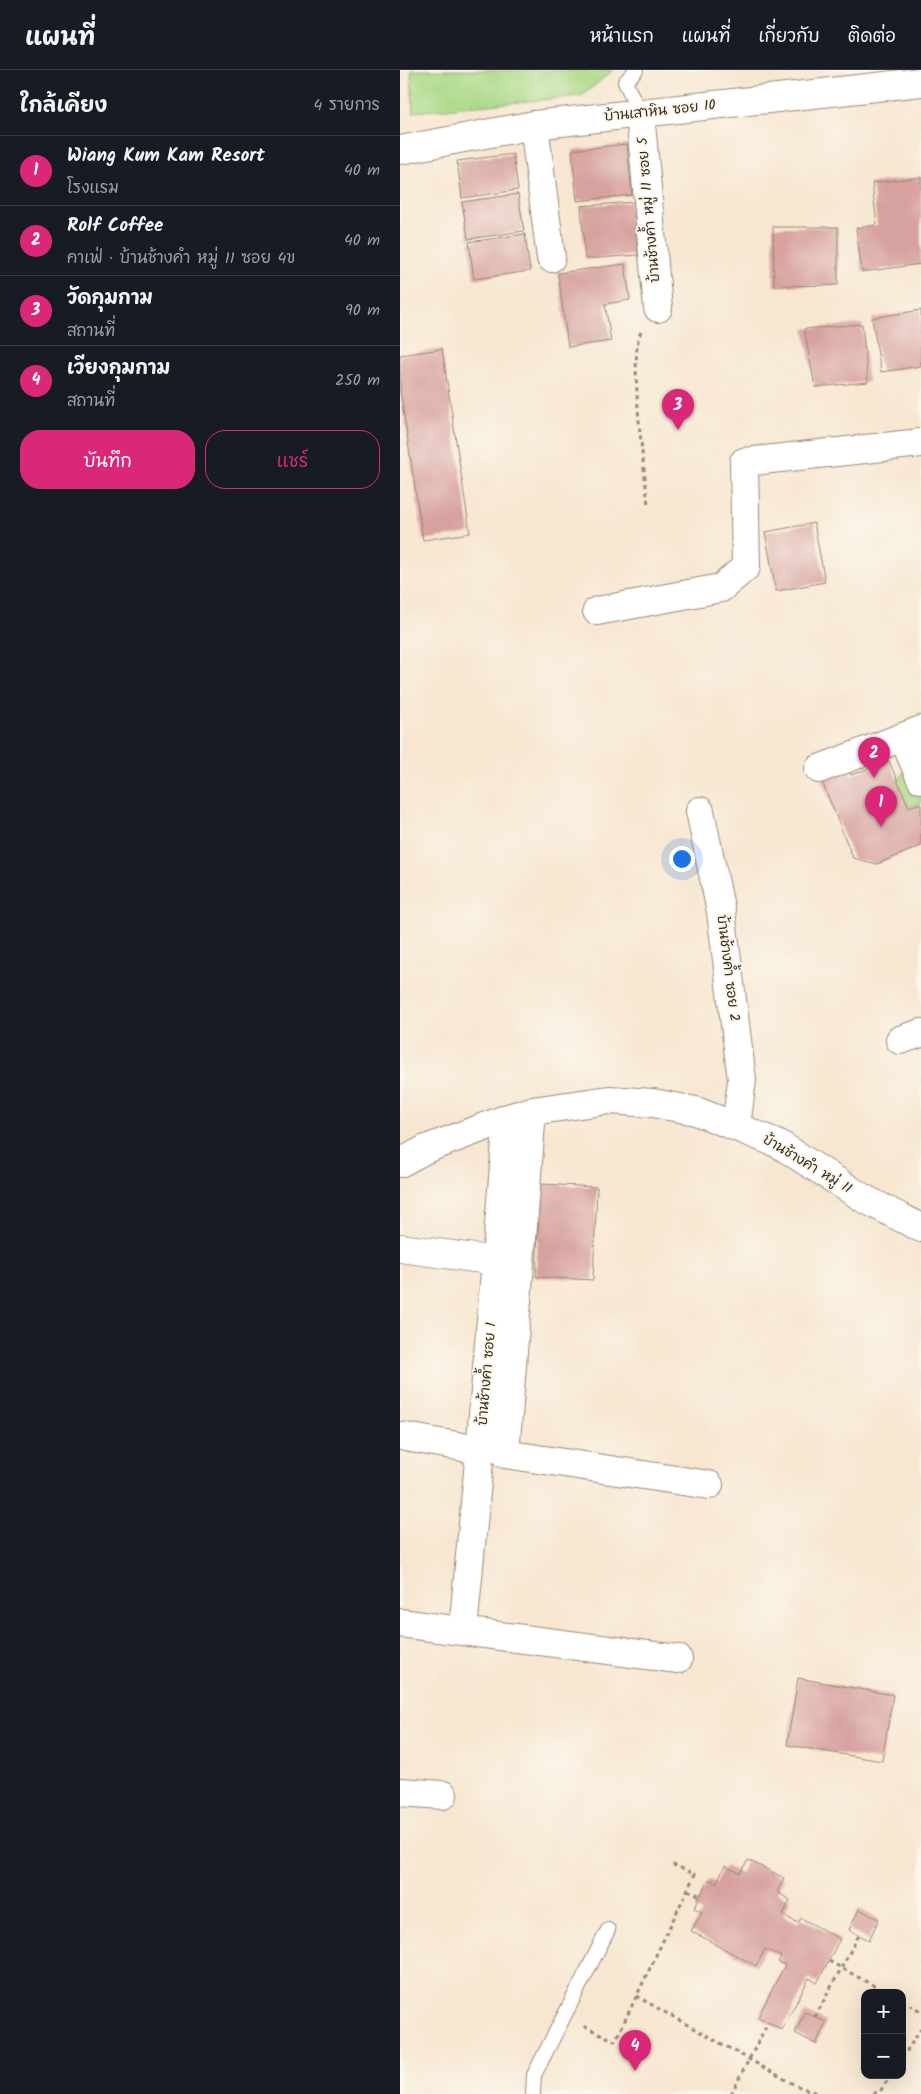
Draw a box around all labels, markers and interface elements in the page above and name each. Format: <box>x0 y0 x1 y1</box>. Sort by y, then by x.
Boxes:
text: แผนที่ <box>25 19 95 58</box>
text: หน้าแรก <box>590 23 654 52</box>
text: แผนที่ <box>682 23 730 52</box>
text: เกี่ยวกับ <box>758 23 820 52</box>
text: ติดต่อ <box>848 23 896 52</box>
text: ใกล้เคียง <box>20 90 107 123</box>
text: 4 รายการ <box>313 93 380 118</box>
street label: บ้านเสาหิน ซอย 10 <box>603 94 717 128</box>
street label: บ้านช้างค้ำ หมู่ 11 ซอย 5 <box>630 135 666 284</box>
text: Wiang Kum Kam Resort <box>67 141 265 171</box>
text: 1 <box>34 158 38 183</box>
text: 40 m <box>344 158 380 183</box>
text: โรงแรม <box>67 176 119 201</box>
text: Rolf Coffee <box>67 211 163 241</box>
text: 2 <box>31 228 41 253</box>
text: 40 m <box>344 228 380 253</box>
text: คาเฟ่ · บ้านช้างคำ หมู่ 11 ซอย 4ข <box>67 246 295 271</box>
text: วัดกุมกาม <box>67 284 153 314</box>
text: 3 <box>32 298 40 323</box>
text: 90 m <box>345 298 380 323</box>
text: สถานที่ <box>67 319 115 344</box>
text: เวียงกุมกาม <box>67 354 170 384</box>
text: 4 <box>32 368 40 393</box>
text: 250 m <box>335 368 380 393</box>
text: สถานที่ <box>67 389 115 414</box>
pin: 3 <box>662 389 694 430</box>
button: บันทึก <box>20 430 195 489</box>
button: แชร์ <box>205 430 380 489</box>
pin: 2 <box>858 737 890 778</box>
pin: 1 <box>865 786 897 827</box>
your location <box>669 846 695 872</box>
street label: บ้านช้างค้ำ ซอย 2 <box>711 913 747 1023</box>
street label: บ้านช้างคำ หมู่ 11 <box>758 1129 856 1199</box>
street label: บ้านช้างค้ำ ซอย 1 <box>470 1321 502 1427</box>
map controls <box>861 1989 906 2079</box>
button: + <box>861 1989 906 2034</box>
pin: 4 <box>619 2030 651 2071</box>
button: − <box>861 2034 906 2079</box>

